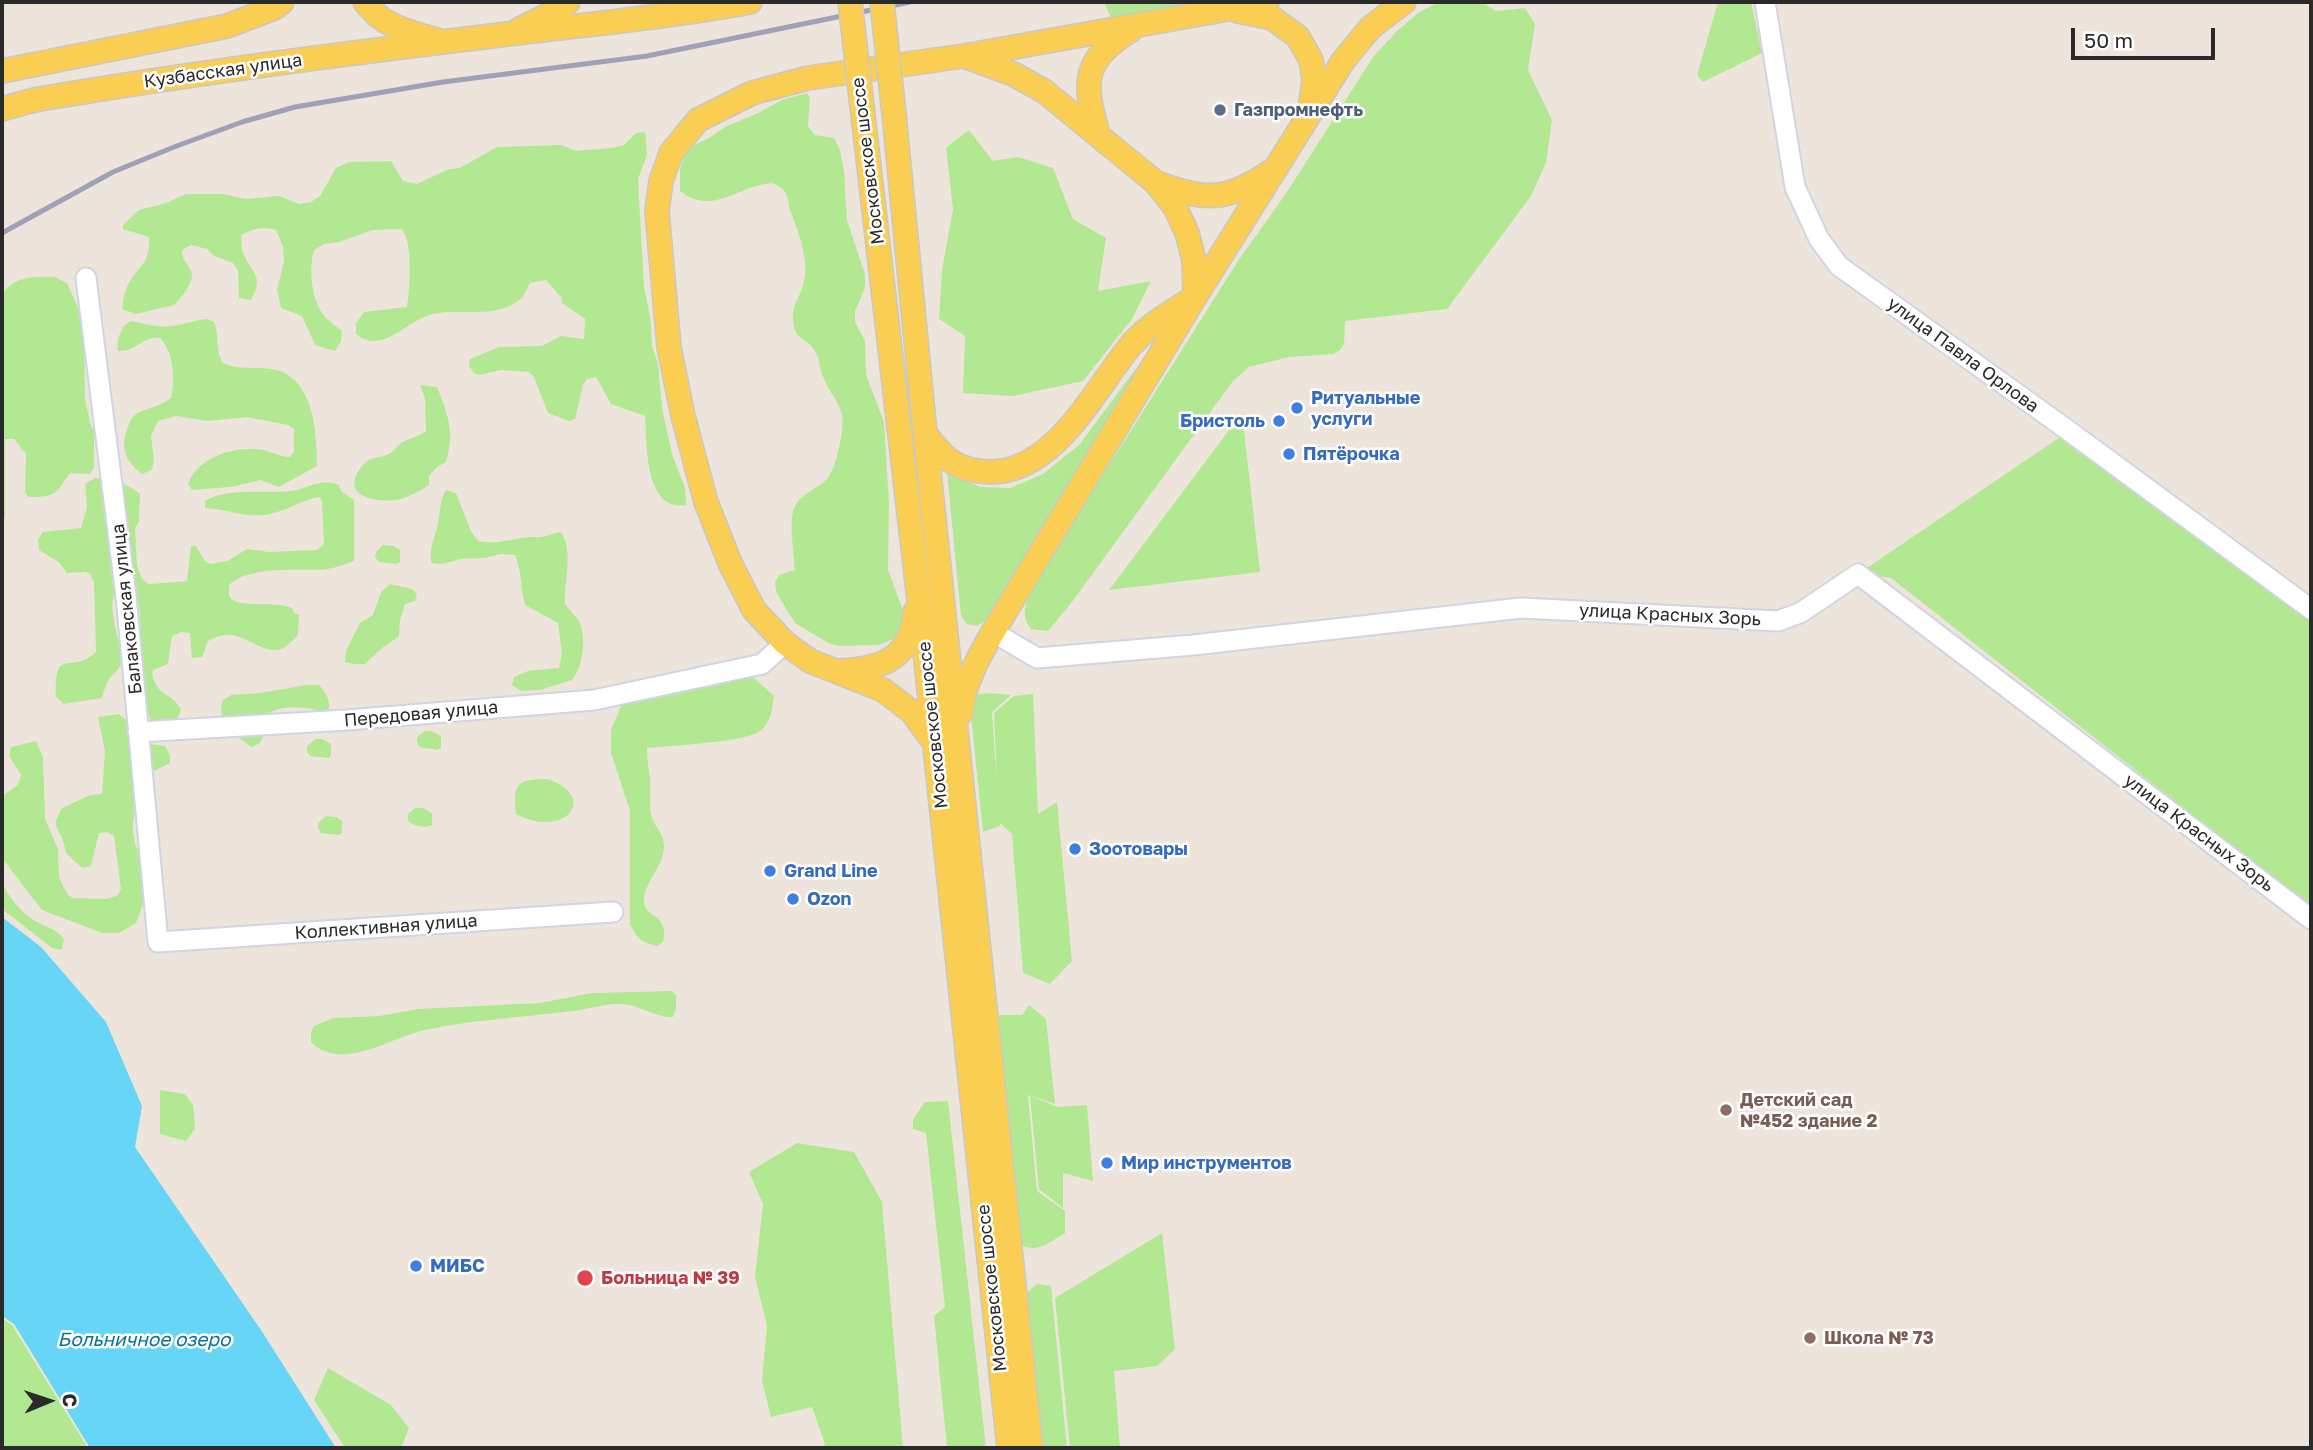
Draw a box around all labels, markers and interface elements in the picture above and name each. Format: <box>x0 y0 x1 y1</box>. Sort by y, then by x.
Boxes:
scale bar <box>2075 14 2218 58</box>
text: 50 m <box>2084 27 2133 53</box>
street label: Кузбасская улица <box>143 49 303 93</box>
street label: Московское шоссе <box>847 76 889 246</box>
place label: Газпромнефть <box>1234 99 1363 121</box>
marker: Газпромнефть <box>1212 102 1228 118</box>
street label: улица Павла Орлова <box>1883 293 2043 417</box>
place label: Ритуальные услуги <box>1311 387 1420 430</box>
marker: Ритуальные услуги <box>1289 400 1305 416</box>
place label: Бристоль <box>1180 410 1265 432</box>
marker: Бристоль <box>1271 413 1287 429</box>
place label: Пятёрочка <box>1303 443 1400 465</box>
marker: Пятёрочка <box>1281 446 1297 462</box>
street label: Балаковская улица <box>107 523 147 695</box>
street label: улица Красных Зорь <box>1578 599 1762 631</box>
street label: Московское шоссе <box>913 640 953 810</box>
street label: Передовая улица <box>343 696 499 732</box>
street label: улица Красных Зорь <box>2120 770 2278 896</box>
place label: Зоотовары <box>1089 838 1188 860</box>
marker: Зоотовары <box>1067 841 1083 857</box>
place label: Grand Line <box>784 860 878 882</box>
marker: Grand Line <box>762 863 778 879</box>
place label: Ozon <box>807 888 851 910</box>
marker: Ozon <box>785 891 801 907</box>
street label: Коллективная улица <box>294 910 478 944</box>
place label: Детский сад №452 здание 2 <box>1740 1089 1878 1132</box>
marker: Детский сад №452 здание 2 <box>1718 1102 1734 1118</box>
place label: Мир инструментов <box>1121 1152 1292 1174</box>
marker: Мир инструментов <box>1099 1155 1115 1171</box>
street label: Московское шоссе <box>972 1203 1012 1373</box>
place label: МИБС <box>430 1255 485 1277</box>
marker: МИБС <box>408 1258 424 1274</box>
place label: Больница № 39 <box>601 1267 740 1289</box>
marker: Больница № 39 <box>575 1268 595 1288</box>
place label: Школа № 73 <box>1824 1327 1934 1349</box>
water label: Больничное озеро <box>58 1329 230 1351</box>
marker: Школа № 73 <box>1802 1330 1818 1346</box>
north arrow <box>14 1366 84 1436</box>
text: С <box>59 1393 82 1407</box>

